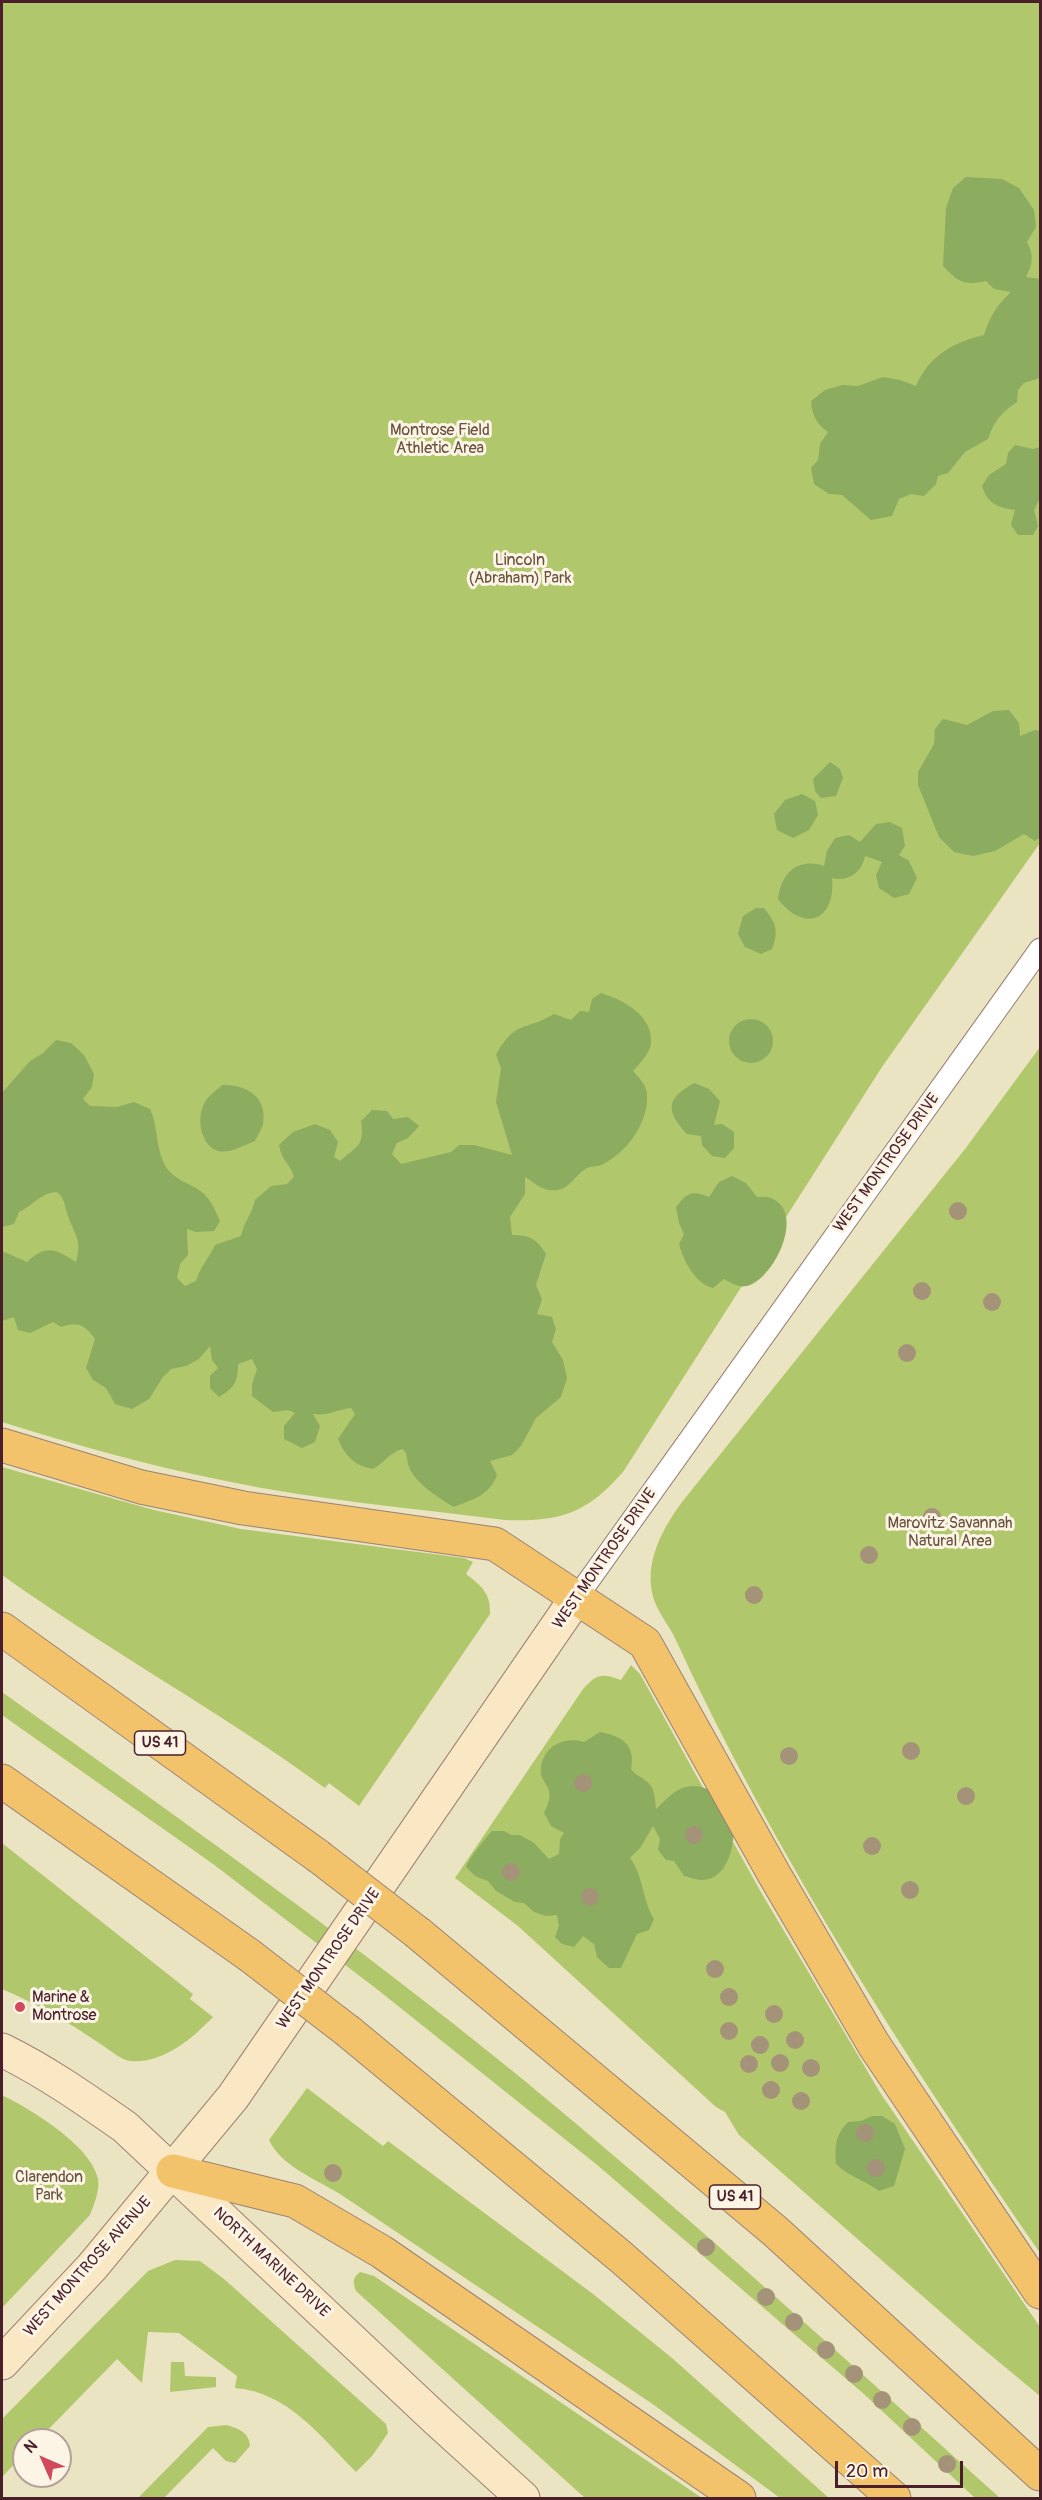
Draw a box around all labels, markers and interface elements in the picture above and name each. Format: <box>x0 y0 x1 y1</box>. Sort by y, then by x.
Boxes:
park label: Montrose Field Athletic Area <box>390 421 490 459</box>
park label: Lincoln (Abraham) Park <box>469 551 571 589</box>
street label: WEST MONTROSE DRIVE <box>830 1090 944 1236</box>
street label: WEST MONTROSE DRIVE <box>549 1485 661 1633</box>
park label: Marovitz Savannah Natural Area <box>887 1514 1013 1552</box>
road number: US 41 <box>134 1731 186 1755</box>
street label: WEST MONTROSE DRIVE <box>273 1885 385 2033</box>
place label: Marine & Montrose <box>32 1988 96 2026</box>
marker: Marine & Montrose <box>13 2000 27 2014</box>
park label: Clarendon Park <box>15 2168 83 2206</box>
road number: US 41 <box>710 2185 760 2209</box>
street label: WEST MONTROSE AVENUE <box>20 2193 156 2341</box>
street label: NORTH MARINE DRIVE <box>209 2204 333 2322</box>
north arrow <box>12 2428 72 2488</box>
text: N <box>20 2436 42 2458</box>
scale bar <box>838 2449 966 2487</box>
text: 20 m <box>846 2460 888 2483</box>

